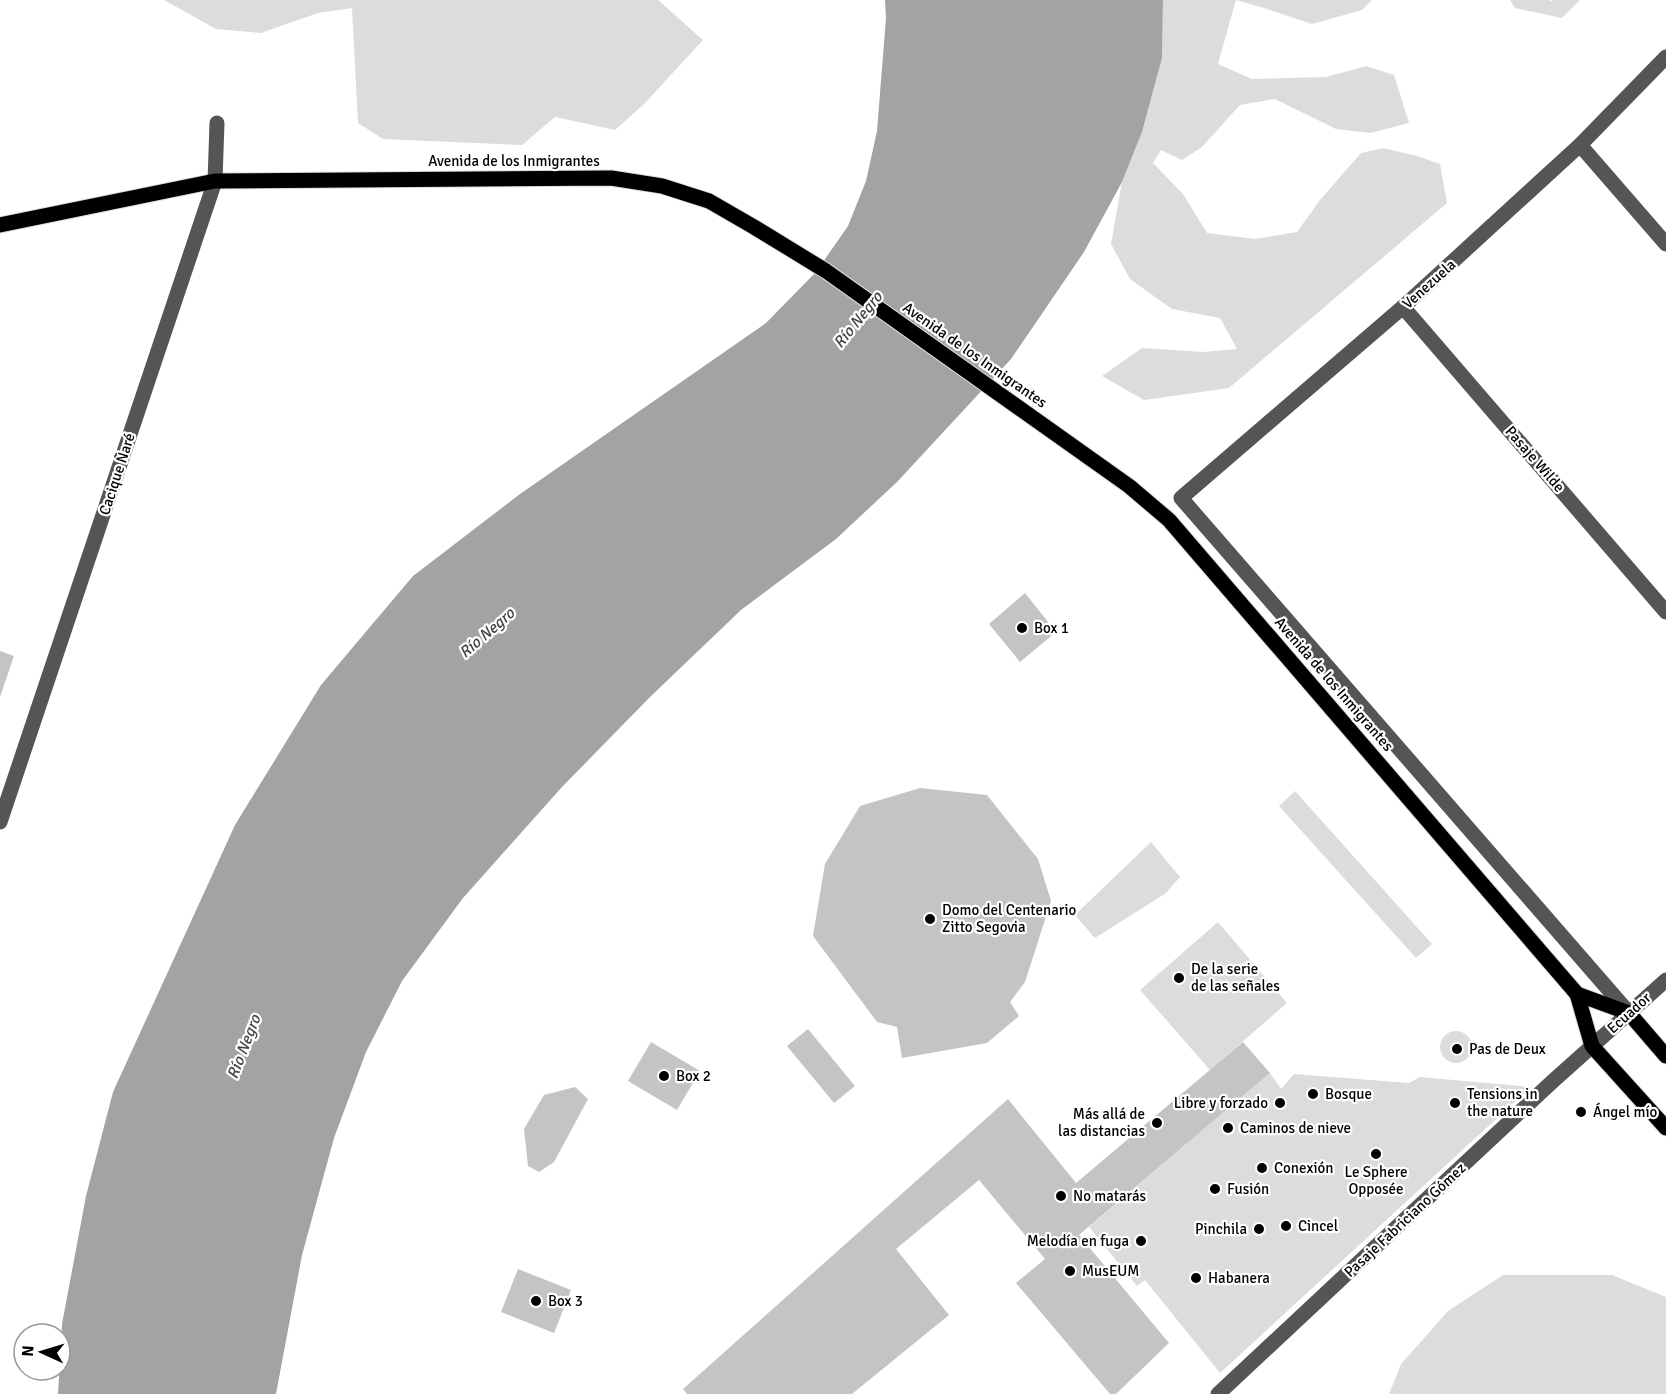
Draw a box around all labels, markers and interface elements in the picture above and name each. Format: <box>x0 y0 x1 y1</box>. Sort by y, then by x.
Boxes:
street label: Avenida de los Inmigrantes <box>428 152 600 170</box>
street label: Venezuela <box>1399 255 1459 313</box>
water label: Río Negro <box>829 287 887 352</box>
street label: Avenida de los Inmigrantes <box>899 298 1051 412</box>
street label: Pasaje Wilde <box>1501 422 1569 496</box>
street label: Cacique Ñaré <box>94 430 139 517</box>
water label: Río Negro <box>455 603 519 663</box>
street label: Avenida de los Inmigrantes <box>1271 613 1397 755</box>
place label: Box 1 <box>1034 619 1069 637</box>
marker: Box 1 <box>1015 621 1029 635</box>
place label: Domo del Centenario Zitto Segovia <box>942 901 1077 936</box>
marker: Domo del Centenario Zitto Segovia <box>923 912 937 926</box>
place label: De la serie de las señales <box>1191 960 1280 995</box>
marker: De la serie de las señales <box>1172 971 1186 985</box>
street label: Ecuador <box>1603 988 1655 1037</box>
water label: Río Negro <box>223 1011 266 1082</box>
place label: Pas de Deux <box>1469 1040 1546 1058</box>
marker: Pas de Deux <box>1450 1042 1464 1056</box>
place label: Box 2 <box>676 1067 711 1085</box>
marker: Box 2 <box>657 1069 671 1083</box>
place label: Bosque <box>1325 1085 1372 1103</box>
place label: Tensions in the nature <box>1467 1085 1538 1120</box>
marker: Bosque <box>1306 1087 1320 1101</box>
place label: Libre y forzado <box>1174 1094 1268 1112</box>
marker: Libre y forzado <box>1273 1096 1287 1110</box>
marker: Tensions in the nature <box>1448 1096 1462 1110</box>
place label: Ángel mío <box>1593 1102 1658 1121</box>
place label: Más allá de las distancias <box>1058 1105 1145 1140</box>
marker: Ángel mío <box>1574 1105 1588 1119</box>
marker: Más allá de las distancias <box>1150 1116 1164 1130</box>
place label: Caminos de nieve <box>1240 1119 1351 1137</box>
marker: Caminos de nieve <box>1221 1121 1235 1135</box>
marker: Le Sphere Opposée <box>1369 1147 1383 1161</box>
place label: Conexión <box>1274 1159 1333 1177</box>
street label: Pasaje Fabriciano Gómez <box>1341 1159 1470 1281</box>
marker: Conexión <box>1255 1161 1269 1175</box>
place label: Le Sphere Opposée <box>1345 1163 1407 1198</box>
place label: Fusión <box>1227 1180 1269 1198</box>
marker: Fusión <box>1208 1182 1222 1196</box>
place label: No matarás <box>1073 1187 1147 1205</box>
marker: No matarás <box>1054 1189 1068 1203</box>
place label: Cincel <box>1298 1217 1338 1235</box>
marker: Cincel <box>1279 1219 1293 1233</box>
place label: Pinchila <box>1195 1220 1247 1238</box>
marker: Pinchila <box>1252 1222 1266 1236</box>
place label: Melodía en fuga <box>1027 1232 1129 1250</box>
marker: Melodía en fuga <box>1134 1234 1148 1248</box>
place label: MusEUM <box>1082 1262 1139 1280</box>
marker: MusEUM <box>1063 1264 1077 1278</box>
place label: Habanera <box>1208 1269 1270 1287</box>
marker: Habanera <box>1189 1271 1203 1285</box>
place label: Box 3 <box>548 1292 583 1310</box>
marker: Box 3 <box>529 1294 543 1308</box>
north arrow <box>12 1322 72 1382</box>
text: N <box>18 1345 38 1357</box>

